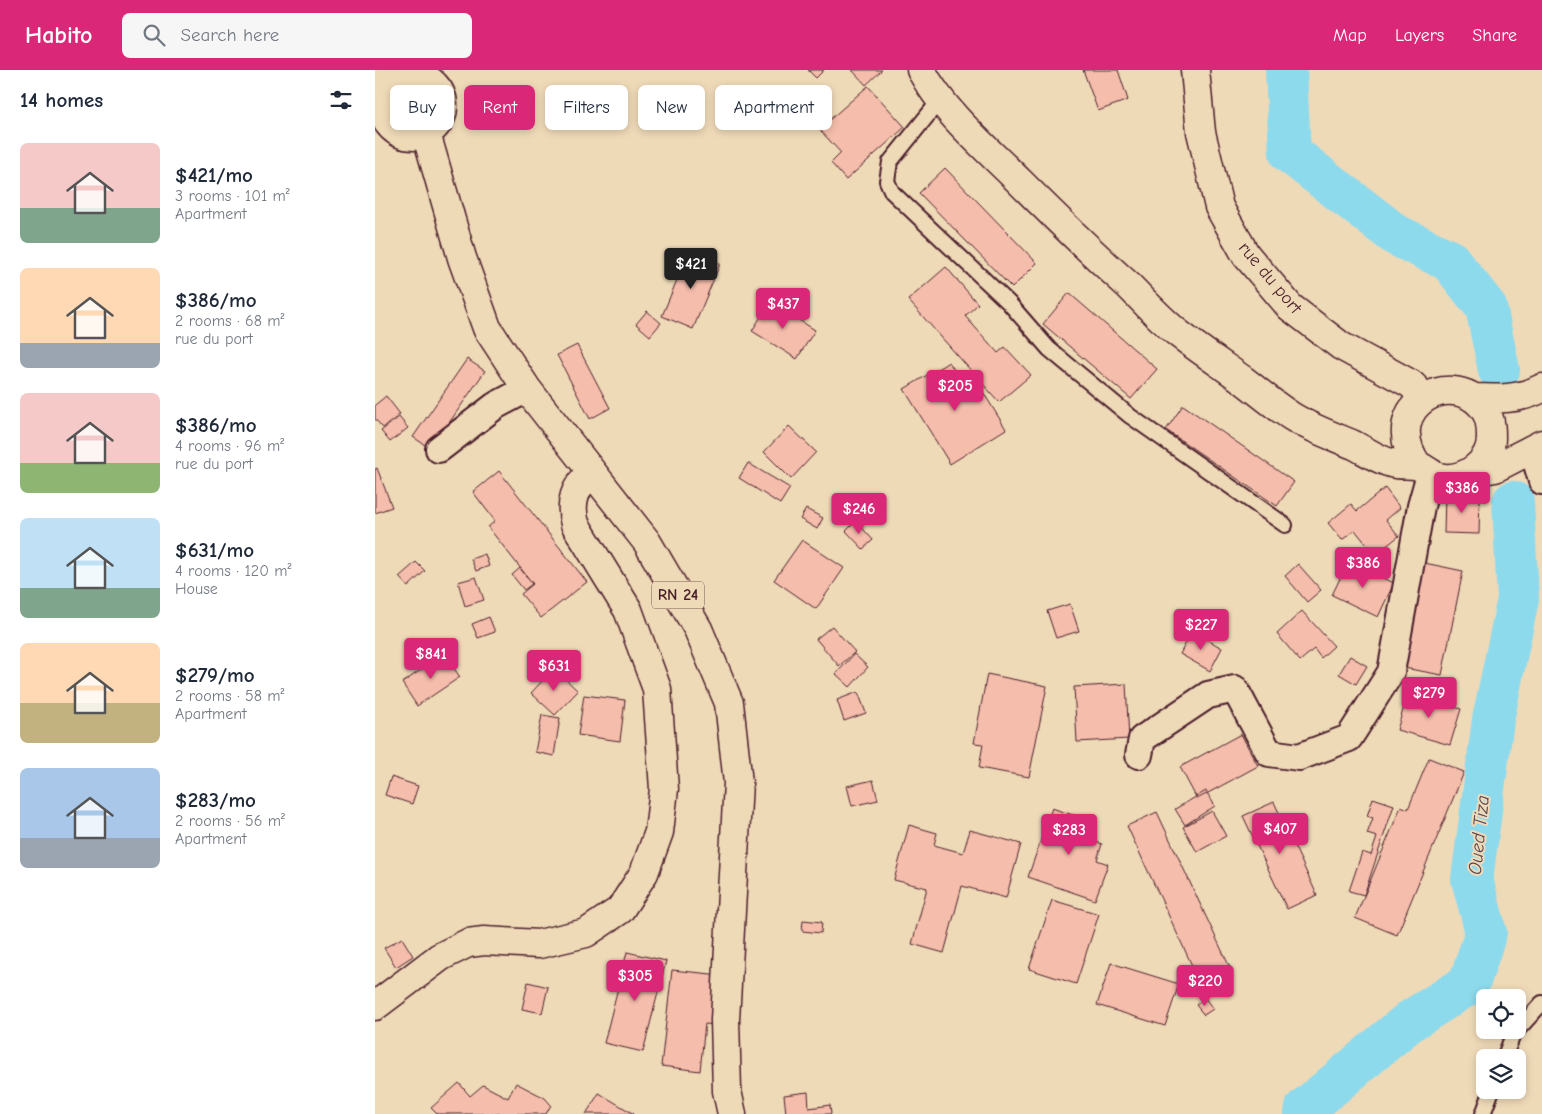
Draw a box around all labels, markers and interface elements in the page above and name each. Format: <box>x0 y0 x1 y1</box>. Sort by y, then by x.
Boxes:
search box <box>122 13 472 58</box>
text: Habito <box>25 21 92 49</box>
icon: search <box>140 21 168 49</box>
text: Search here <box>180 24 279 46</box>
text: Map <box>1333 25 1367 46</box>
text: Layers <box>1395 25 1444 46</box>
text: Share <box>1472 25 1517 46</box>
chip: Buy <box>390 85 454 130</box>
chip: Rent <box>464 85 535 130</box>
chip: Filters <box>545 85 628 130</box>
chip: New <box>638 85 705 130</box>
chip: Apartment <box>715 85 832 130</box>
icon: filters <box>327 86 355 114</box>
text: 14 homes <box>20 88 103 112</box>
icon: home <box>60 163 120 223</box>
text: $421/mo <box>175 163 253 187</box>
text: 3 rooms · 101 m² <box>175 187 290 205</box>
text: Apartment <box>175 205 247 223</box>
street label: rue du port <box>1234 238 1307 319</box>
pin: $421 <box>661 248 721 290</box>
text: $421 <box>675 255 707 273</box>
icon: home <box>60 288 120 348</box>
text: $386/mo <box>175 288 257 312</box>
pin: $437 <box>753 288 813 330</box>
text: $437 <box>767 295 799 313</box>
text: 2 rooms · 68 m² <box>175 312 285 330</box>
text: rue du port <box>175 330 253 348</box>
pin: $205 <box>925 370 985 412</box>
text: $205 <box>937 377 973 395</box>
icon: home <box>60 413 120 473</box>
text: $386/mo <box>175 413 257 437</box>
text: 4 rooms · 96 m² <box>175 437 284 455</box>
text: rue du port <box>175 455 253 473</box>
pin: $386 <box>1432 472 1492 514</box>
text: $386 <box>1445 479 1479 497</box>
pin: $246 <box>829 492 889 535</box>
text: $246 <box>843 500 876 518</box>
icon: home <box>60 538 120 598</box>
text: $631/mo <box>175 538 254 562</box>
pin: $386 <box>1333 546 1393 589</box>
text: $386 <box>1346 554 1380 572</box>
text: 4 rooms · 120 m² <box>175 562 292 580</box>
text: House <box>175 580 218 598</box>
road number: RN 24 <box>652 582 704 608</box>
pin: $227 <box>1171 608 1231 651</box>
text: $227 <box>1185 616 1217 634</box>
pin: $841 <box>401 638 461 680</box>
text: $841 <box>415 645 447 663</box>
pin: $631 <box>524 650 584 692</box>
text: $631 <box>538 657 570 675</box>
icon: home <box>60 663 120 723</box>
text: $279/mo <box>175 663 255 687</box>
pin: $279 <box>1399 676 1459 719</box>
text: $279 <box>1413 684 1445 702</box>
text: 2 rooms · 58 m² <box>175 687 285 705</box>
text: Apartment <box>175 705 247 723</box>
icon: home <box>60 788 120 848</box>
text: $283/mo <box>175 788 256 812</box>
water label: Oued Tiza <box>1464 794 1494 876</box>
text: 2 rooms · 56 m² <box>175 812 285 830</box>
pin: $407 <box>1250 812 1310 855</box>
pin: $283 <box>1039 814 1099 856</box>
text: $407 <box>1263 820 1297 838</box>
text: $283 <box>1052 821 1086 839</box>
text: Apartment <box>175 830 247 848</box>
pin: $305 <box>605 960 665 1002</box>
pin: $220 <box>1175 964 1235 1007</box>
text: $305 <box>617 967 653 985</box>
text: $220 <box>1188 972 1222 990</box>
map controls <box>1476 989 1526 1099</box>
button: locate <box>1476 989 1526 1039</box>
button: layers <box>1476 1049 1526 1099</box>

